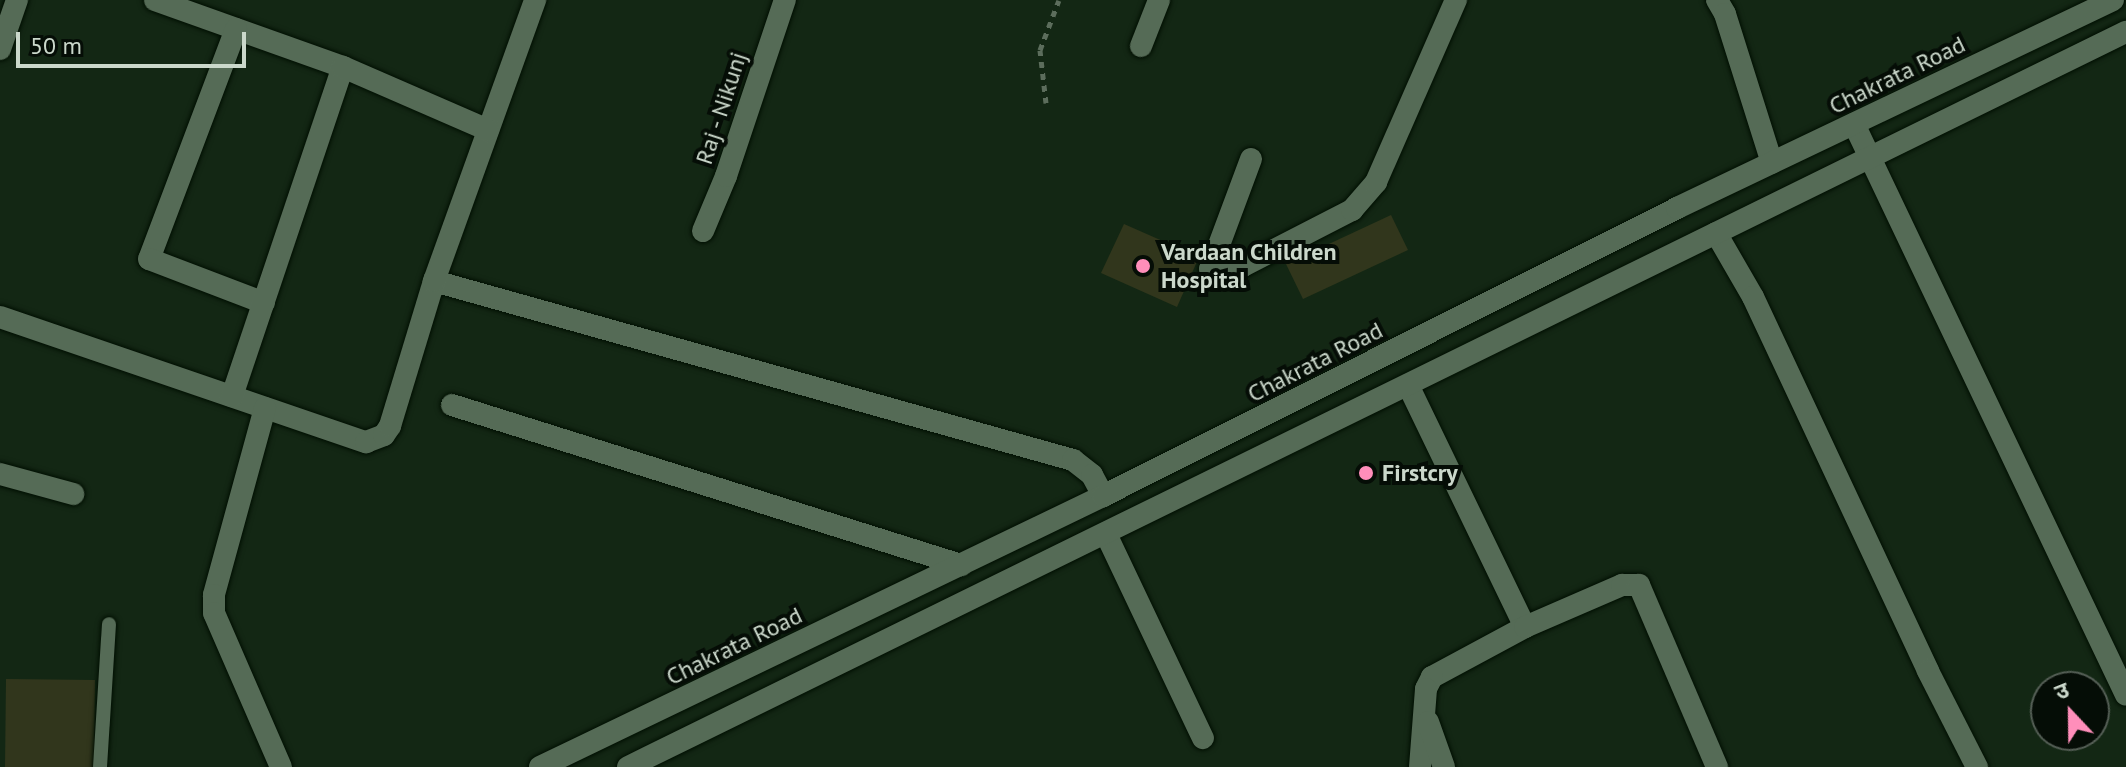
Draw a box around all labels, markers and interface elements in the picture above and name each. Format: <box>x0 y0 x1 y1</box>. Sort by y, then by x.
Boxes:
scale bar <box>20 16 250 66</box>
text: 50 m <box>30 30 82 61</box>
street label: Chakrata Road <box>1824 30 1970 120</box>
street label: Raj - Nikunj <box>689 46 753 170</box>
place label: Vardaan Children Hospital <box>1161 238 1337 294</box>
marker: Vardaan Children Hospital <box>1132 255 1154 277</box>
street label: Chakrata Road <box>1243 316 1387 408</box>
place label: Firstcry <box>1382 459 1458 487</box>
marker: Firstcry <box>1357 464 1375 482</box>
street label: Chakrata Road <box>661 601 807 691</box>
north arrow <box>2030 671 2110 751</box>
text: उ <box>2051 675 2073 706</box>

